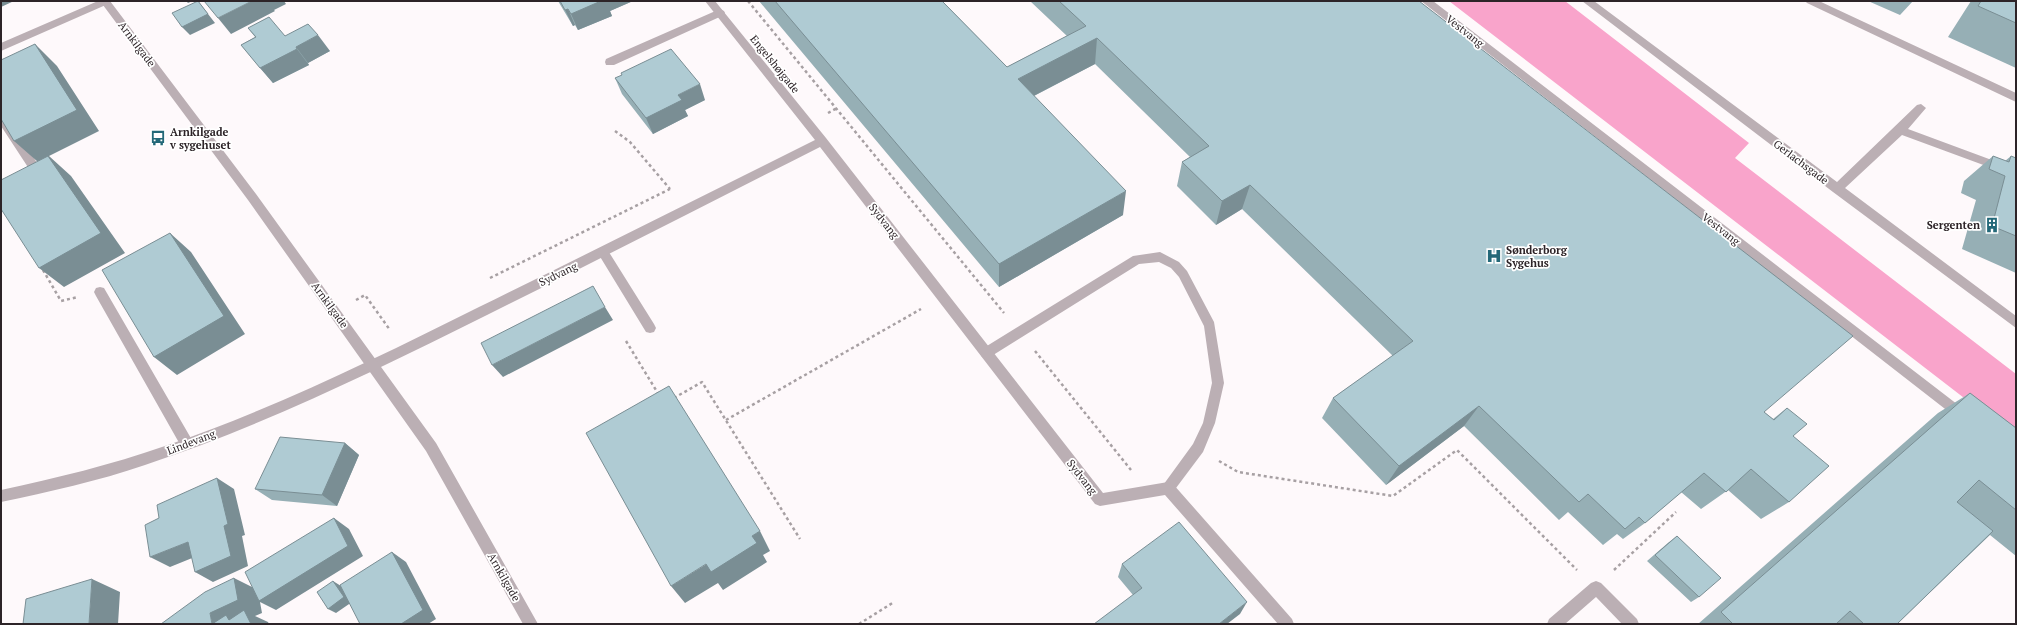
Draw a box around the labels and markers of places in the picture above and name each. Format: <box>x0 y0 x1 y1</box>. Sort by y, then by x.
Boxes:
place label: Arnkilgade v sygehuset <box>169 125 231 152</box>
bus stop icon: Arnkilgade v sygehuset <box>149 129 167 147</box>
building icon: Sergenten <box>1983 216 2001 234</box>
place label: Sergenten <box>1927 218 1980 232</box>
place label: Sønderborg Sygehus <box>1506 243 1568 270</box>
hospital icon: Sønderborg Sygehus <box>1485 247 1503 265</box>

